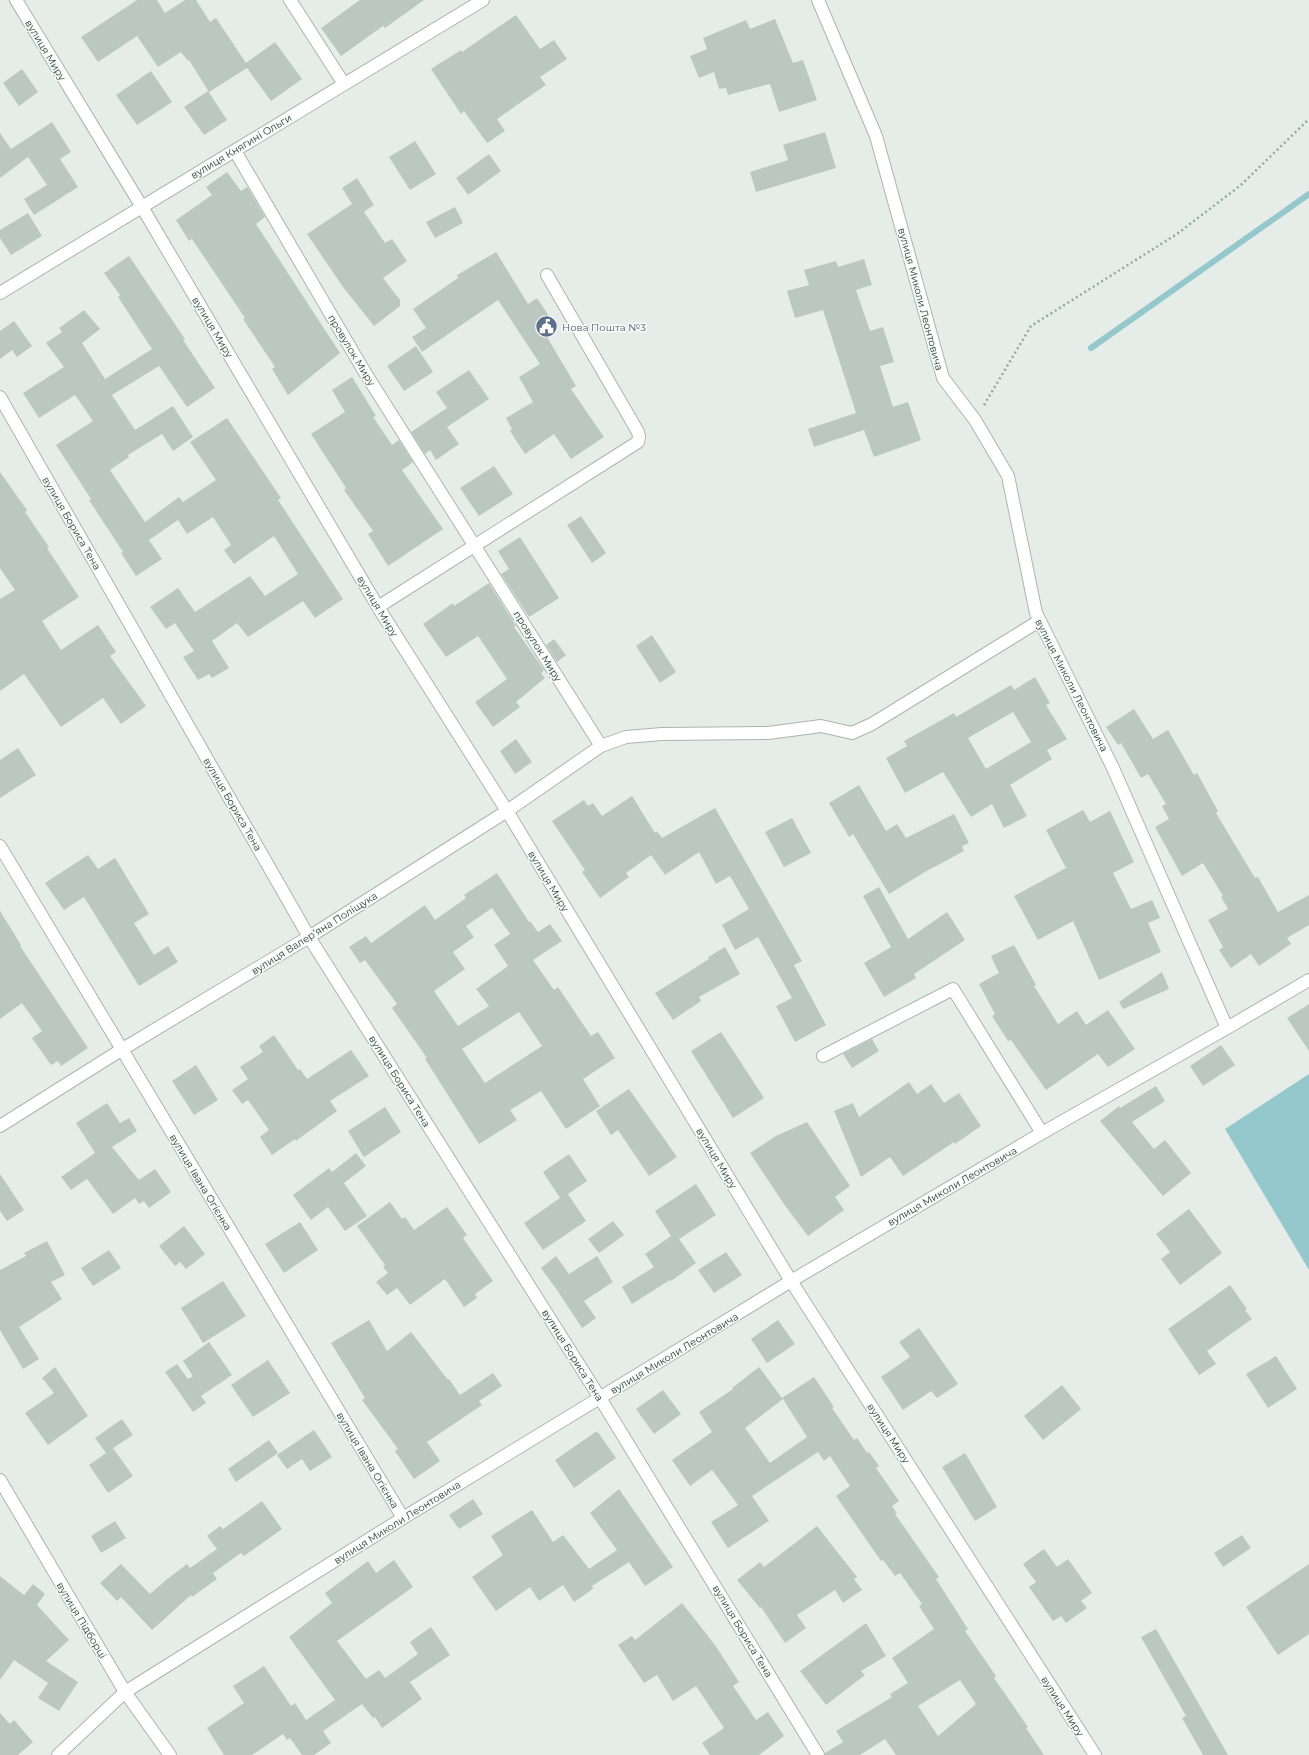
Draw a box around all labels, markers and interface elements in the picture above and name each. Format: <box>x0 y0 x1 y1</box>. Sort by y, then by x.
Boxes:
street label: вулиця Миру <box>22 17 69 84</box>
street label: вулиця Княгині Ольги <box>188 111 294 182</box>
street label: вулиця Миколи Леонтовича <box>895 226 946 372</box>
street label: вулиця Миру <box>189 294 236 361</box>
street label: провулок Миру <box>325 312 378 389</box>
public building icon: Нова Пошта №3 <box>534 314 560 340</box>
place label: Нова Пошта №3 <box>562 321 646 334</box>
street label: вулиця Бориса Тена <box>40 474 104 572</box>
street label: вулиця Миру <box>354 573 401 640</box>
street label: провулок Миру <box>511 608 565 685</box>
street label: вулиця Миколи Леонтовича <box>1032 617 1111 754</box>
street label: вулиця Бориса Тена <box>201 755 265 853</box>
street label: вулиця Миру <box>525 848 572 915</box>
street label: вулиця Валерʼяна Поліщука <box>249 889 380 978</box>
street label: вулиця Бориса Тена <box>366 1033 433 1130</box>
street label: вулиця Миру <box>693 1125 740 1192</box>
street label: вулиця Івана Огієнка <box>167 1132 235 1233</box>
street label: вулиця Миколи Леонтовича <box>885 1144 1019 1229</box>
street label: вулиця Бориса Тена <box>539 1307 606 1404</box>
street label: вулиця Миколи Леонтовича <box>608 1310 741 1397</box>
street label: вулиця Миру <box>864 1401 913 1466</box>
street label: вулиця Івана Огієнка <box>334 1410 402 1511</box>
street label: вулиця Миколи Леонтовича <box>331 1478 463 1567</box>
street label: вулиця Підборці <box>54 1580 110 1661</box>
street label: вулиця Бориса Тена <box>710 1583 775 1680</box>
street label: вулиця Миру <box>1038 1674 1087 1739</box>

